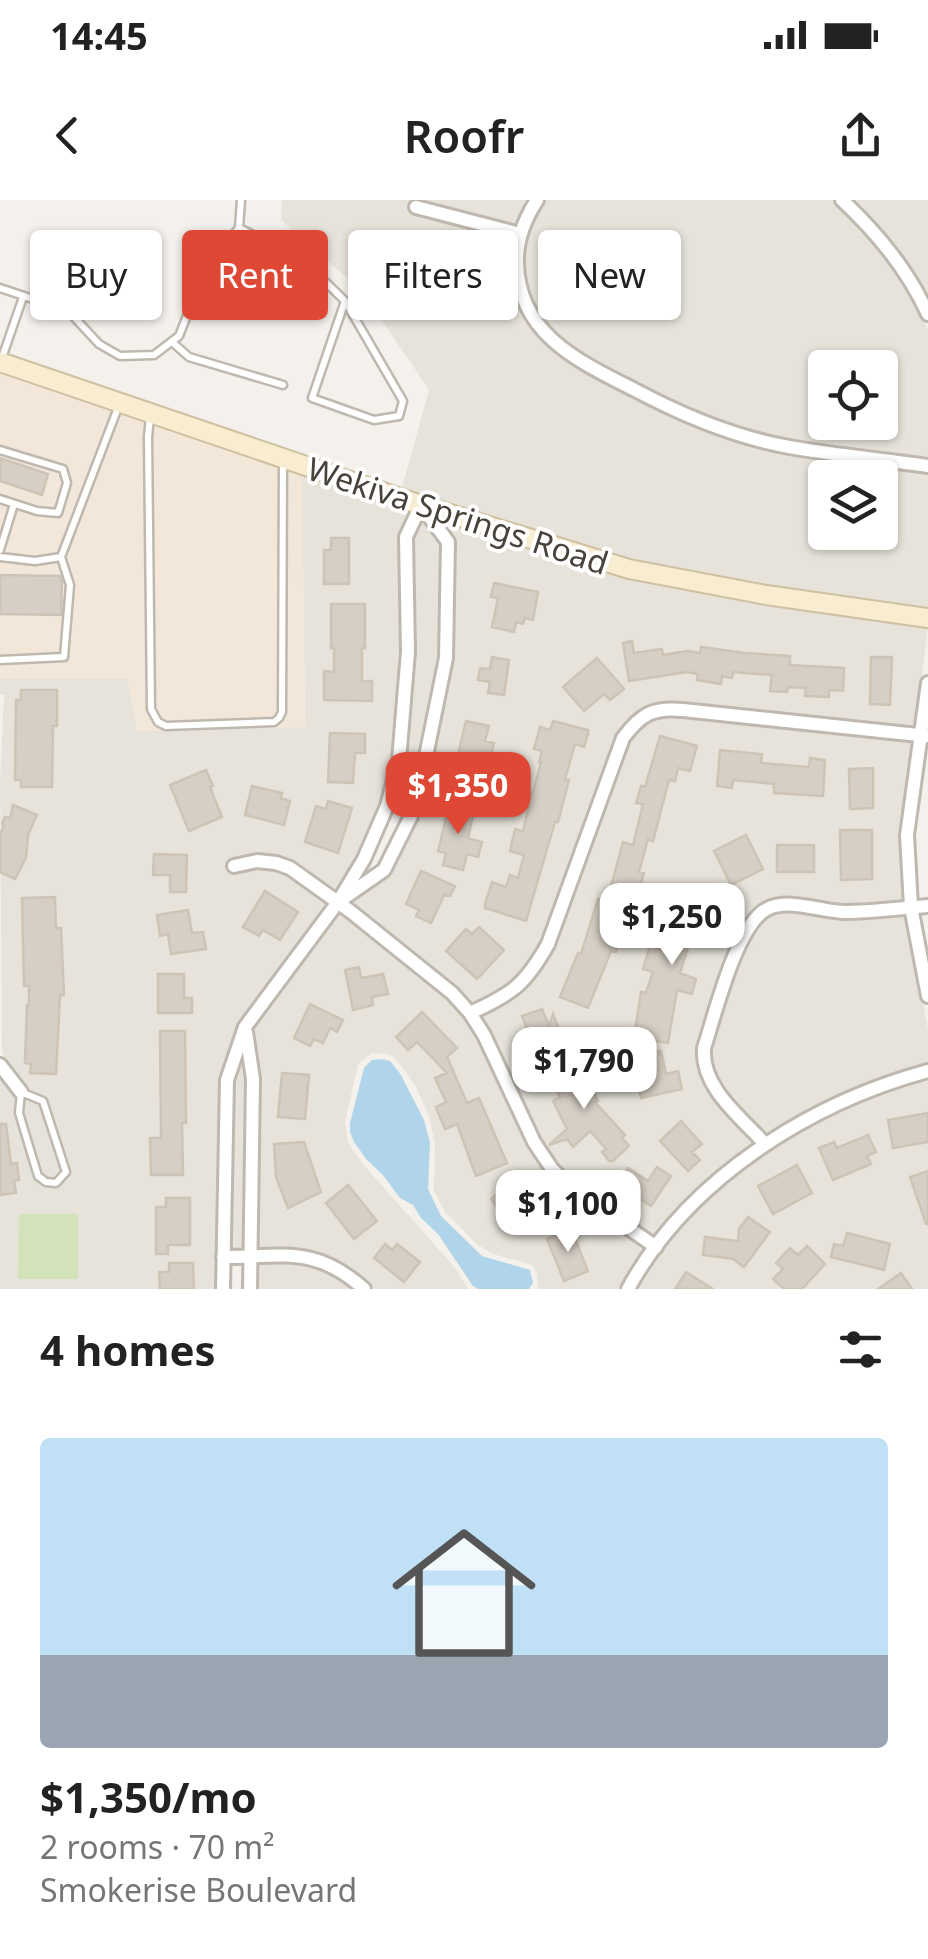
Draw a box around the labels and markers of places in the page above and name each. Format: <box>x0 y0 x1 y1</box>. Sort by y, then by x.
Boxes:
pin: $1,350 <box>377 752 539 837</box>
pin: $1,250 <box>591 883 753 968</box>
pin: $1,790 <box>503 1027 665 1112</box>
pin: $1,100 <box>487 1170 649 1255</box>

